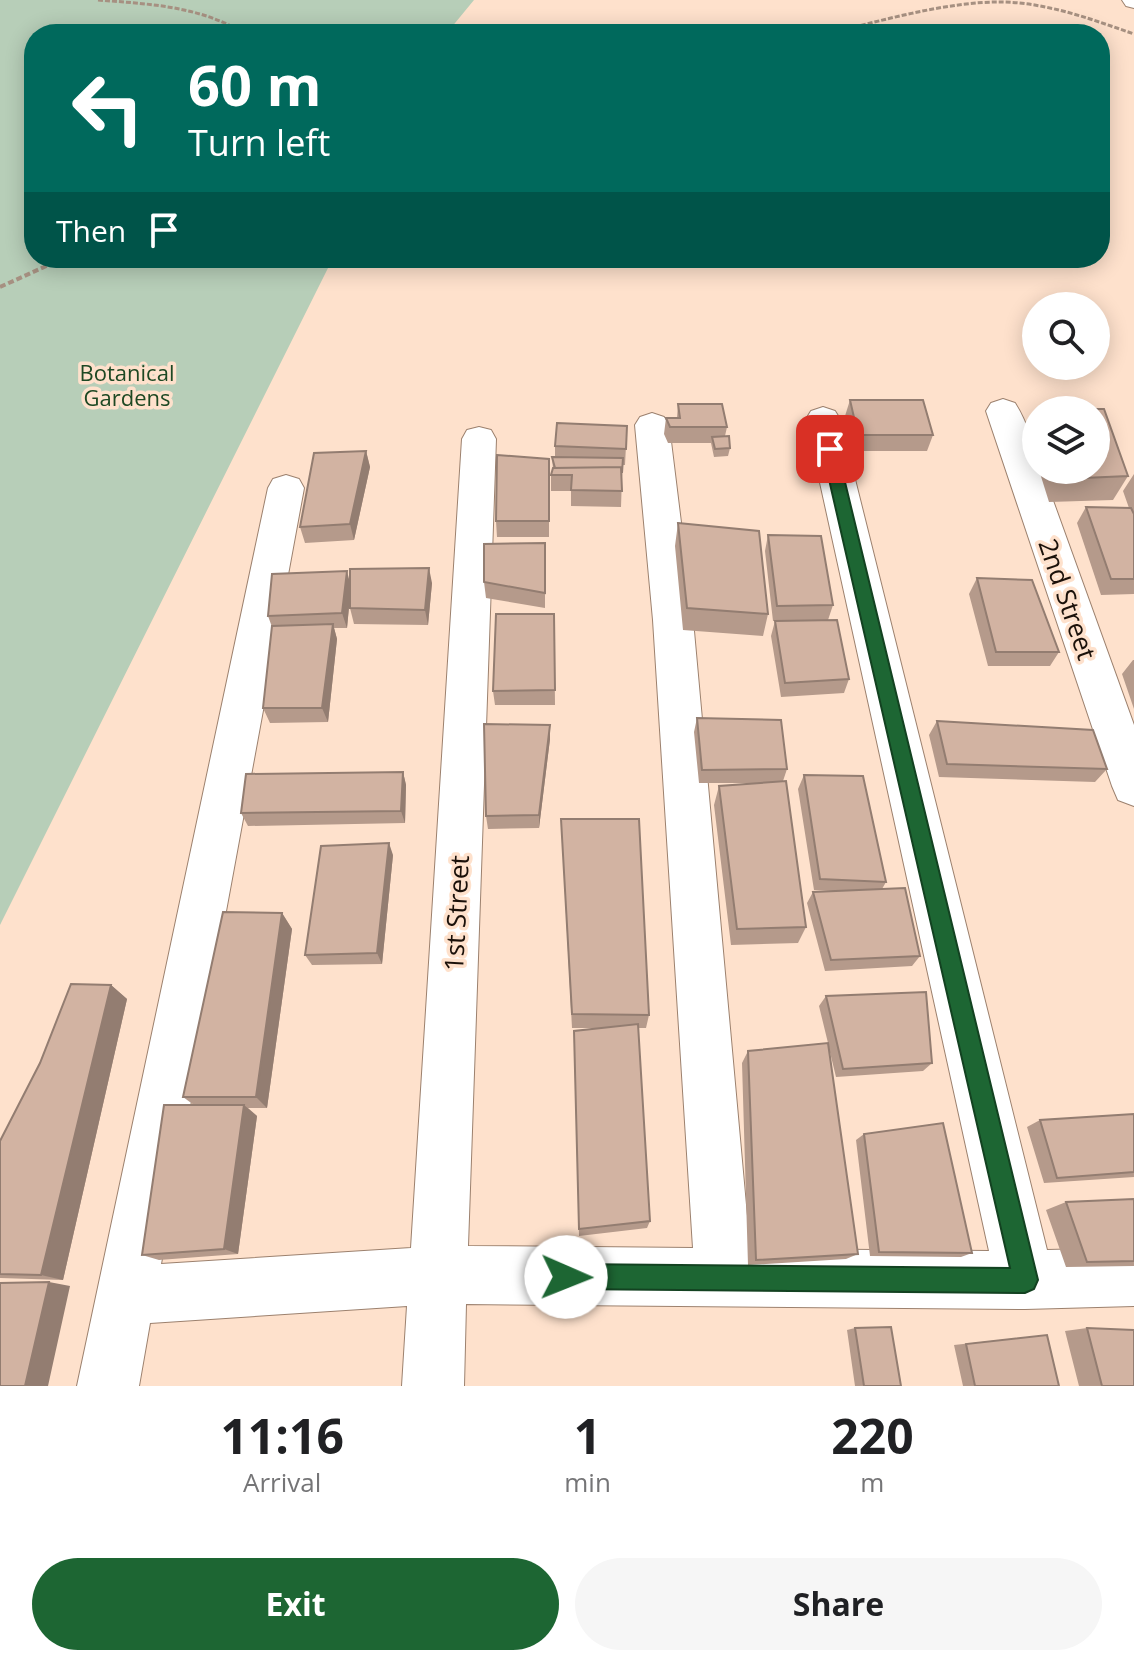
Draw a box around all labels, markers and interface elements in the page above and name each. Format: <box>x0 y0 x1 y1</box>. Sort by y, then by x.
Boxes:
text: 60 m <box>188 46 322 122</box>
icon: left <box>56 56 160 160</box>
text: Turn left <box>188 118 330 167</box>
icon: arrive <box>142 208 186 252</box>
text: Then <box>56 210 126 251</box>
map controls <box>1022 292 1110 484</box>
button: search <box>1022 292 1110 380</box>
park label: Botanical Gardens <box>80 357 174 412</box>
button: layers <box>1022 396 1110 484</box>
pin <box>796 415 864 483</box>
icon: arrive <box>808 427 852 471</box>
street label: 2nd Street <box>1030 534 1106 664</box>
street label: 1st Street <box>435 854 477 972</box>
position arrow <box>524 1235 608 1319</box>
text: 11:16 <box>220 1403 344 1468</box>
text: 1 <box>574 1403 601 1468</box>
text: 220 <box>831 1403 914 1468</box>
text: Arrival <box>243 1464 321 1500</box>
text: min <box>564 1464 611 1500</box>
text: m <box>860 1464 884 1500</box>
button: Exit <box>32 1558 559 1650</box>
button: Share <box>575 1558 1102 1650</box>

